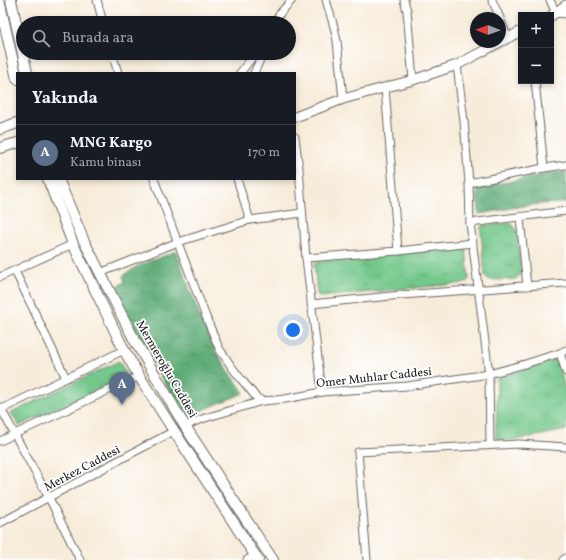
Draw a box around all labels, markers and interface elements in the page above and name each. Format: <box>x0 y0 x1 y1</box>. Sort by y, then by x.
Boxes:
north arrow <box>470 12 506 48</box>
map controls <box>518 12 554 84</box>
button: + <box>518 12 554 48</box>
search box <box>16 16 296 60</box>
icon: search <box>30 27 52 49</box>
text: Burada ara <box>62 28 134 49</box>
button: − <box>518 48 554 84</box>
text: Yakında <box>32 87 98 110</box>
text: MNG Kargo <box>70 133 152 154</box>
text: A <box>40 144 50 162</box>
text: 170 m <box>247 144 280 162</box>
text: Kamu binası <box>70 154 141 172</box>
street label: Mermeroğlu Caddesi <box>132 318 201 421</box>
your location <box>283 320 303 340</box>
street label: Omer Muhlar Caddesi <box>316 364 433 392</box>
pin: A <box>109 372 135 405</box>
street label: Merkez Caddesi <box>42 442 124 496</box>

